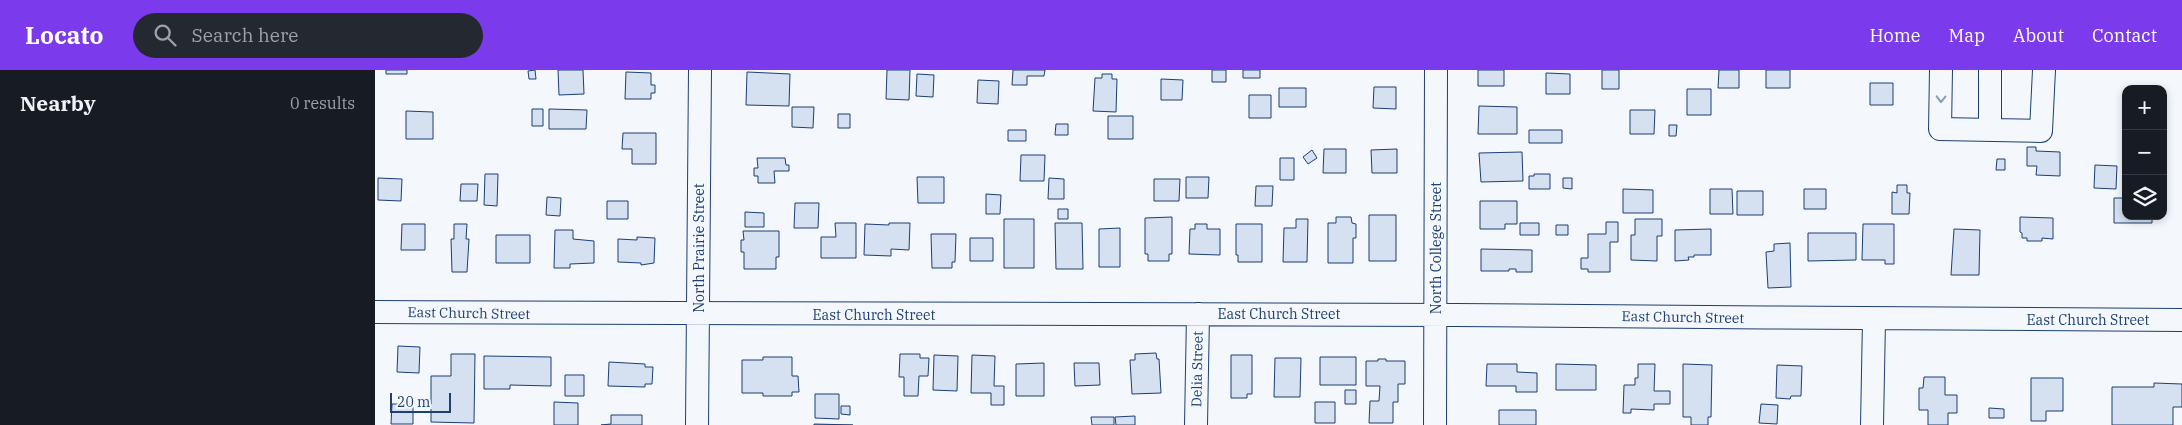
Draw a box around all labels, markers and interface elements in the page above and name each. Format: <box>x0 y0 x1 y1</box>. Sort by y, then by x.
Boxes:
search box <box>133 13 483 58</box>
text: Locato <box>25 19 103 51</box>
icon: search <box>151 21 179 49</box>
text: Search here <box>191 23 299 47</box>
text: Home <box>1869 24 1921 47</box>
text: Map <box>1949 24 1985 47</box>
text: About <box>2013 24 2064 47</box>
text: Contact <box>2092 24 2157 47</box>
map controls <box>2122 85 2167 220</box>
button: + <box>2122 85 2167 130</box>
text: Nearby <box>20 89 96 117</box>
text: 0 results <box>290 93 355 113</box>
one-way arrow <box>1935 96 1946 104</box>
button: − <box>2122 130 2167 175</box>
button: layers <box>2122 175 2167 220</box>
street label: North College Street <box>1427 182 1445 314</box>
street label: North Prairie Street <box>690 183 708 313</box>
street label: East Church Street <box>407 303 531 323</box>
street label: East Church Street <box>1218 305 1340 323</box>
street label: East Church Street <box>813 306 935 324</box>
street label: East Church Street <box>1621 307 1745 327</box>
street label: East Church Street <box>2027 311 2149 329</box>
street label: Delia Street <box>1187 331 1207 407</box>
scale bar <box>390 390 451 413</box>
text: 20 m <box>397 393 430 411</box>

